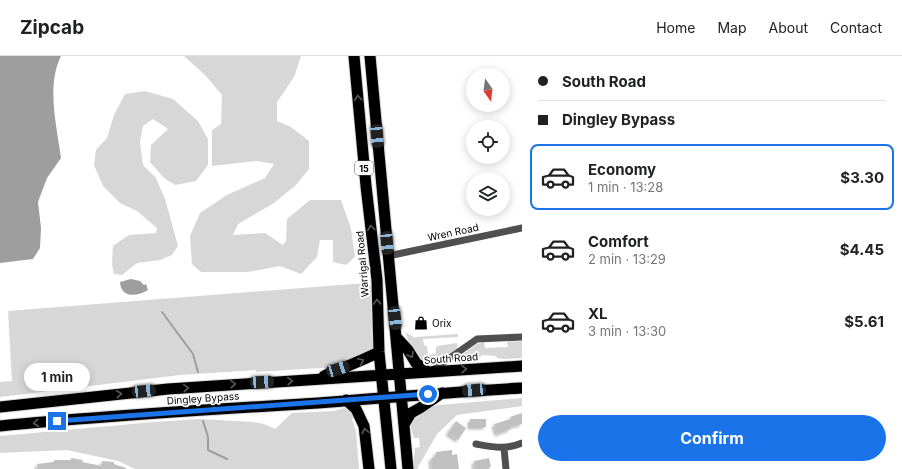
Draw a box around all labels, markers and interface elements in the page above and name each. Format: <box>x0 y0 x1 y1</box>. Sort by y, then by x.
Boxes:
text: Zipcab <box>20 16 84 39</box>
text: Home <box>656 19 695 36</box>
text: Map <box>717 19 747 36</box>
text: About <box>769 19 808 36</box>
text: Contact <box>830 19 882 36</box>
north arrow <box>466 68 510 112</box>
map controls <box>466 68 510 216</box>
text: South Road <box>562 72 646 91</box>
one-way arrow <box>354 95 363 101</box>
text: Dingley Bypass <box>562 110 675 129</box>
button: locate <box>466 120 510 164</box>
car <box>370 124 384 148</box>
icon: car <box>540 159 576 195</box>
text: Economy <box>588 160 656 179</box>
road number: 15 <box>355 161 373 175</box>
text: $3.30 <box>840 168 884 187</box>
button: layers <box>466 172 510 216</box>
text: 1 min · 13:28 <box>588 179 663 195</box>
street label: Wren Road <box>426 221 480 243</box>
one-way arrow <box>366 225 375 231</box>
street label: Warrigal Road <box>353 230 371 298</box>
car <box>380 231 394 255</box>
icon: car <box>540 231 576 267</box>
text: Comfort <box>588 232 649 251</box>
text: $4.45 <box>840 240 884 259</box>
text: 2 min · 13:29 <box>588 251 666 267</box>
one-way arrow <box>373 299 382 305</box>
icon: car <box>540 303 576 339</box>
text: XL <box>588 304 608 323</box>
car <box>388 305 402 331</box>
text: $5.61 <box>844 312 884 331</box>
shop icon: Orix <box>413 315 429 331</box>
place label: Orix <box>432 317 452 329</box>
text: 3 min · 13:30 <box>588 323 666 339</box>
street label: South Road <box>423 350 479 366</box>
one-way arrow <box>406 351 414 358</box>
one-way arrow <box>357 358 365 366</box>
car <box>325 360 351 378</box>
callout: 1 min <box>24 363 90 391</box>
one-way arrow <box>461 365 467 374</box>
text: 1 min <box>41 369 73 385</box>
car <box>250 375 274 389</box>
one-way arrow <box>287 376 293 385</box>
one-way arrow <box>230 380 236 389</box>
one-way arrow <box>183 383 189 392</box>
car <box>462 383 486 397</box>
car <box>132 384 156 398</box>
route start <box>419 385 437 403</box>
street label: Dingley Bypass <box>166 389 240 407</box>
one-way arrow <box>116 390 122 399</box>
route end <box>48 412 66 430</box>
button: Confirm <box>538 415 886 461</box>
one-way arrow <box>33 418 39 427</box>
one-way arrow <box>361 428 369 435</box>

